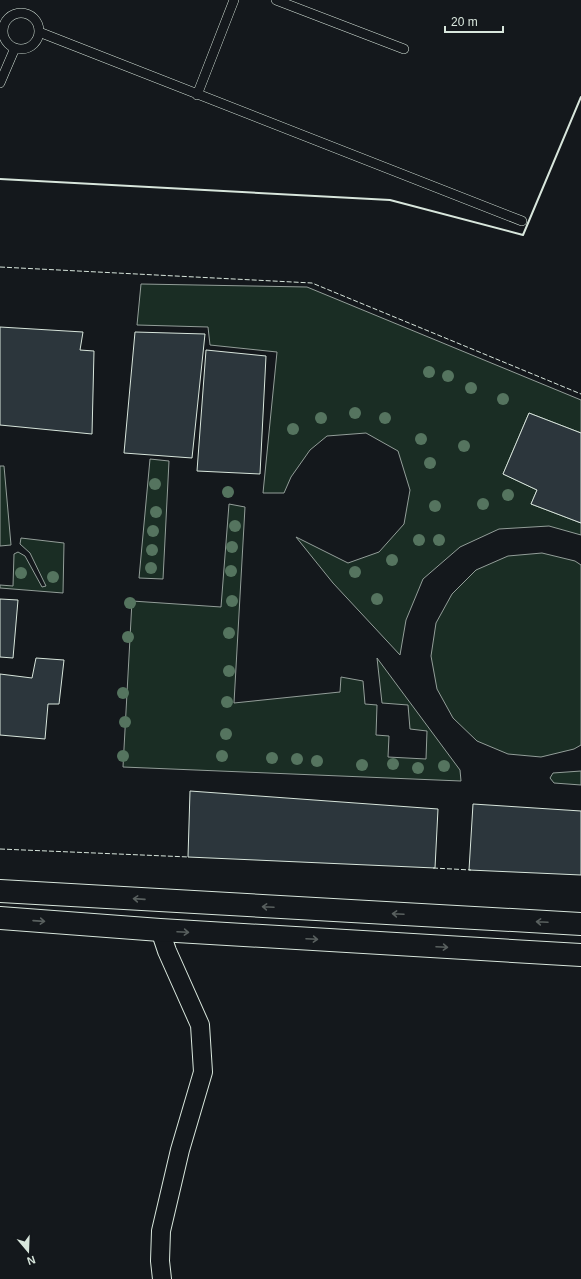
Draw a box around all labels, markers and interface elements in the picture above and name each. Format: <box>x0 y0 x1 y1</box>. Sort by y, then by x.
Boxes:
scale bar <box>445 8 503 34</box>
text: 20 m <box>451 15 478 29</box>
one-way arrow <box>133 896 146 903</box>
one-way arrow <box>262 903 275 910</box>
one-way arrow <box>392 910 405 917</box>
one-way arrow <box>32 918 45 925</box>
one-way arrow <box>536 918 549 925</box>
one-way arrow <box>176 928 189 935</box>
one-way arrow <box>305 936 318 943</box>
one-way arrow <box>435 943 448 950</box>
north arrow <box>8 1231 48 1271</box>
text: N <box>25 1253 37 1267</box>

